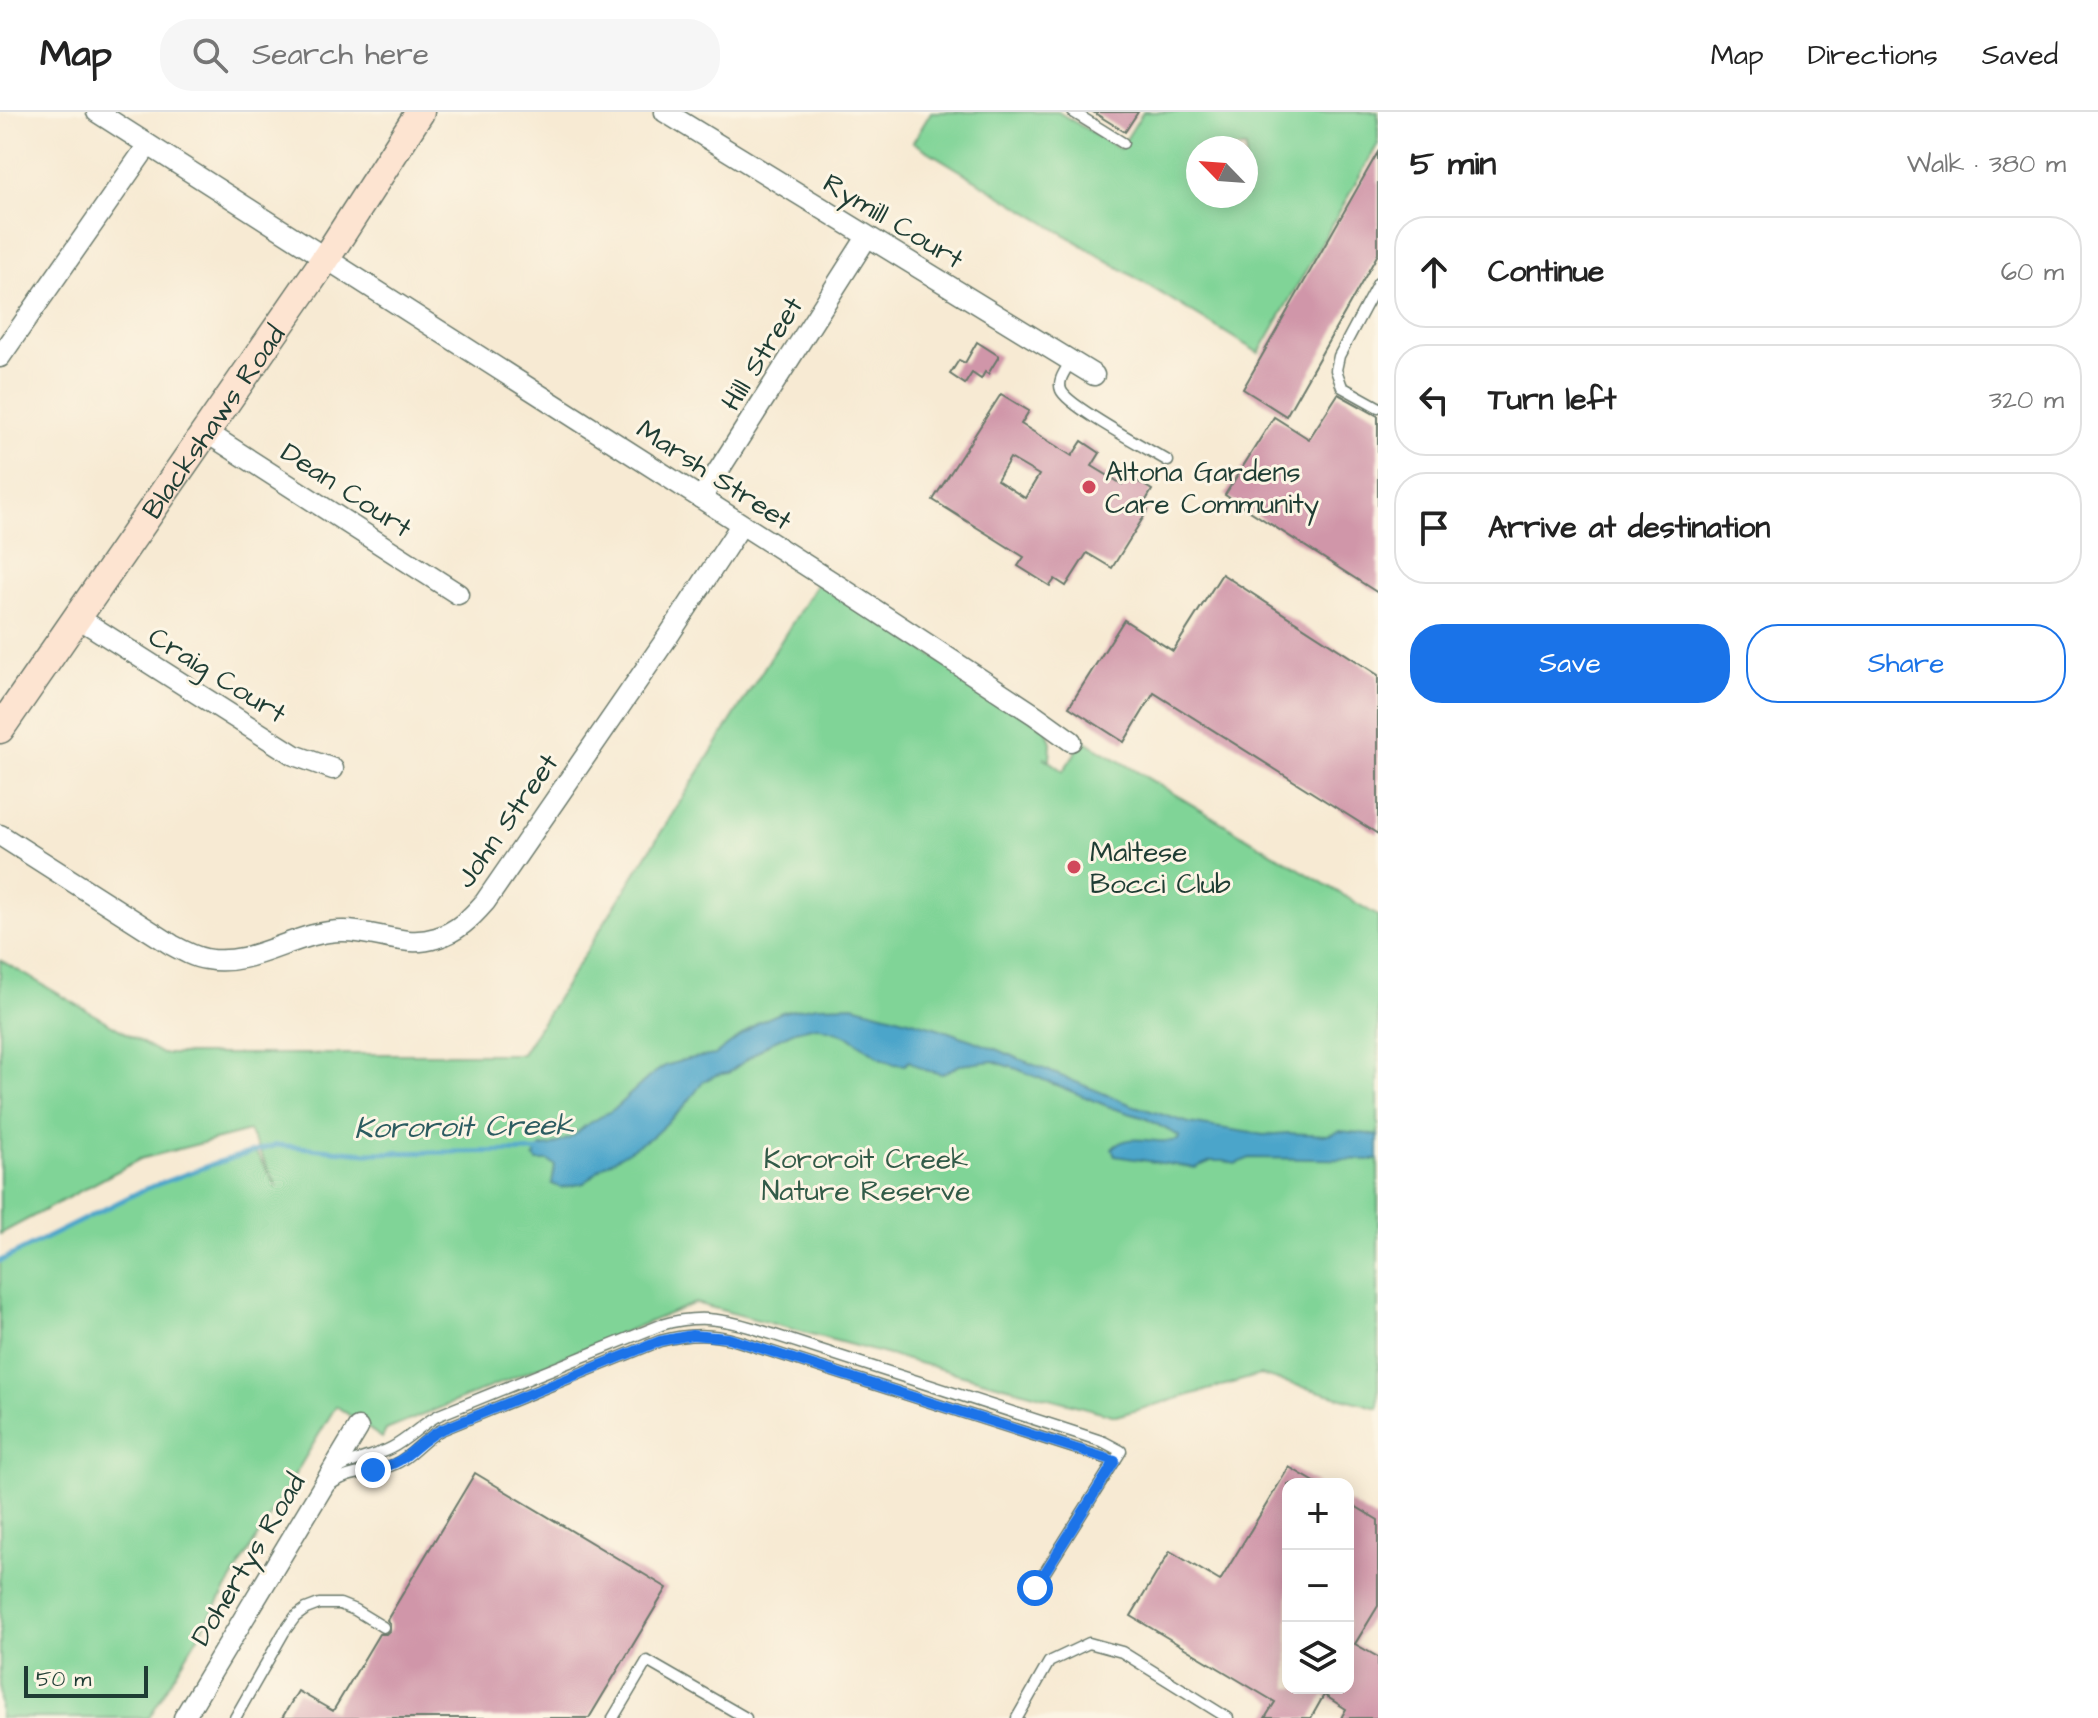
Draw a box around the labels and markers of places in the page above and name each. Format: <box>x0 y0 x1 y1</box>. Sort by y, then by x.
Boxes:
place label: Altona Gardens Care Community <box>1105 453 1319 526</box>
marker: Altona Gardens Care Community <box>1080 478 1098 496</box>
place label: Maltese Bocci Club <box>1090 833 1231 904</box>
marker: Maltese Bocci Club <box>1065 858 1083 876</box>

